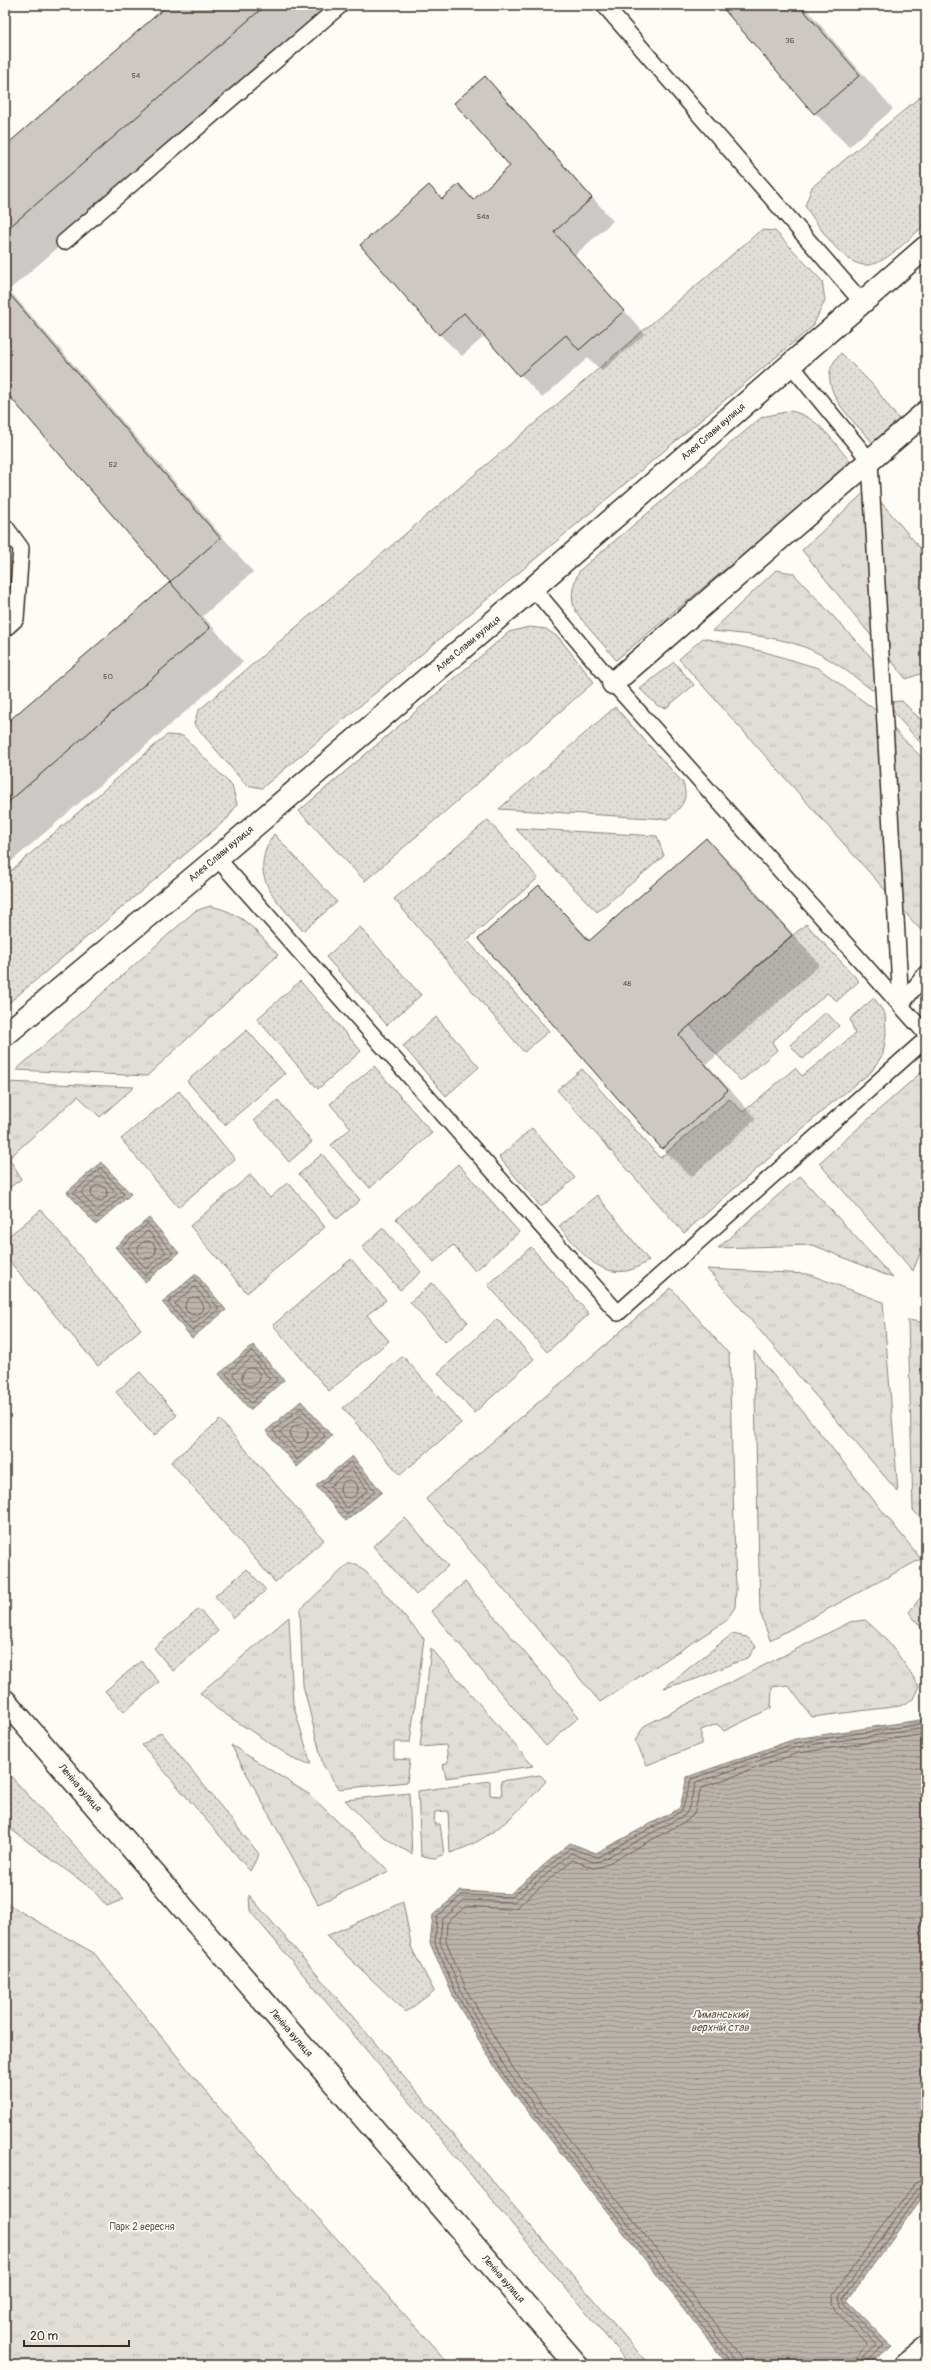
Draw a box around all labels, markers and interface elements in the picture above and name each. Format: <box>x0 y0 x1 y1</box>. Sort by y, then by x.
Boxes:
house number: 3Б <box>785 36 795 45</box>
house number: 54 <box>132 71 141 80</box>
house number: 54а <box>477 212 490 221</box>
street label: Алея Слави вулиця <box>678 401 748 463</box>
house number: 52 <box>109 460 118 469</box>
street label: Алея Слави вулиця <box>433 613 503 675</box>
house number: 50 <box>103 672 113 681</box>
street label: Алея Слави вулиця <box>186 823 256 885</box>
house number: 48 <box>623 979 631 988</box>
street label: Леніна вулиця <box>55 1761 104 1815</box>
street label: Леніна вулиця <box>266 2006 315 2060</box>
water label: Лиманський верхній став <box>691 2008 750 2034</box>
park label: Парк 2 вересня <box>110 2221 175 2233</box>
street label: Леніна вулиця <box>478 2252 527 2306</box>
scale bar <box>24 2322 129 2348</box>
text: 20 m <box>30 2329 59 2344</box>

